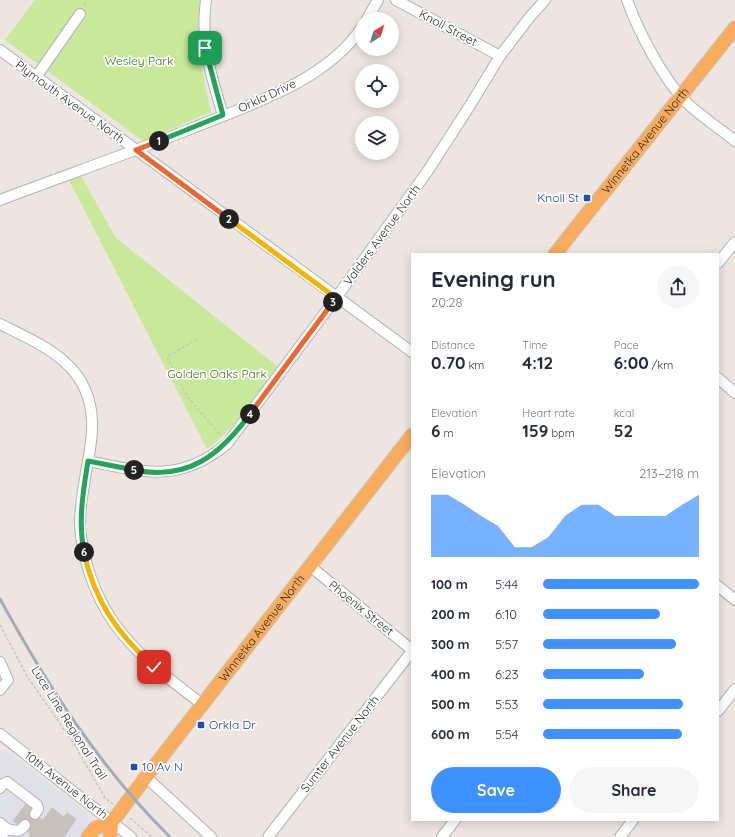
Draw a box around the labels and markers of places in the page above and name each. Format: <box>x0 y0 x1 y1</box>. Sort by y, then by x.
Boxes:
pin <box>188 31 222 65</box>
pin: 1 <box>149 131 169 151</box>
place label: Knoll St <box>537 190 579 205</box>
marker: Knoll St <box>582 193 592 203</box>
pin: 2 <box>219 209 239 229</box>
pin: 3 <box>323 292 343 312</box>
pin: 4 <box>240 404 260 424</box>
pin: 5 <box>124 460 144 480</box>
pin: 6 <box>74 542 94 562</box>
pin <box>137 650 171 684</box>
place label: Orkla Dr <box>209 717 256 732</box>
marker: Orkla Dr <box>196 720 206 730</box>
place label: 10 Av N <box>142 759 183 774</box>
marker: 10 Av N <box>129 762 139 772</box>

